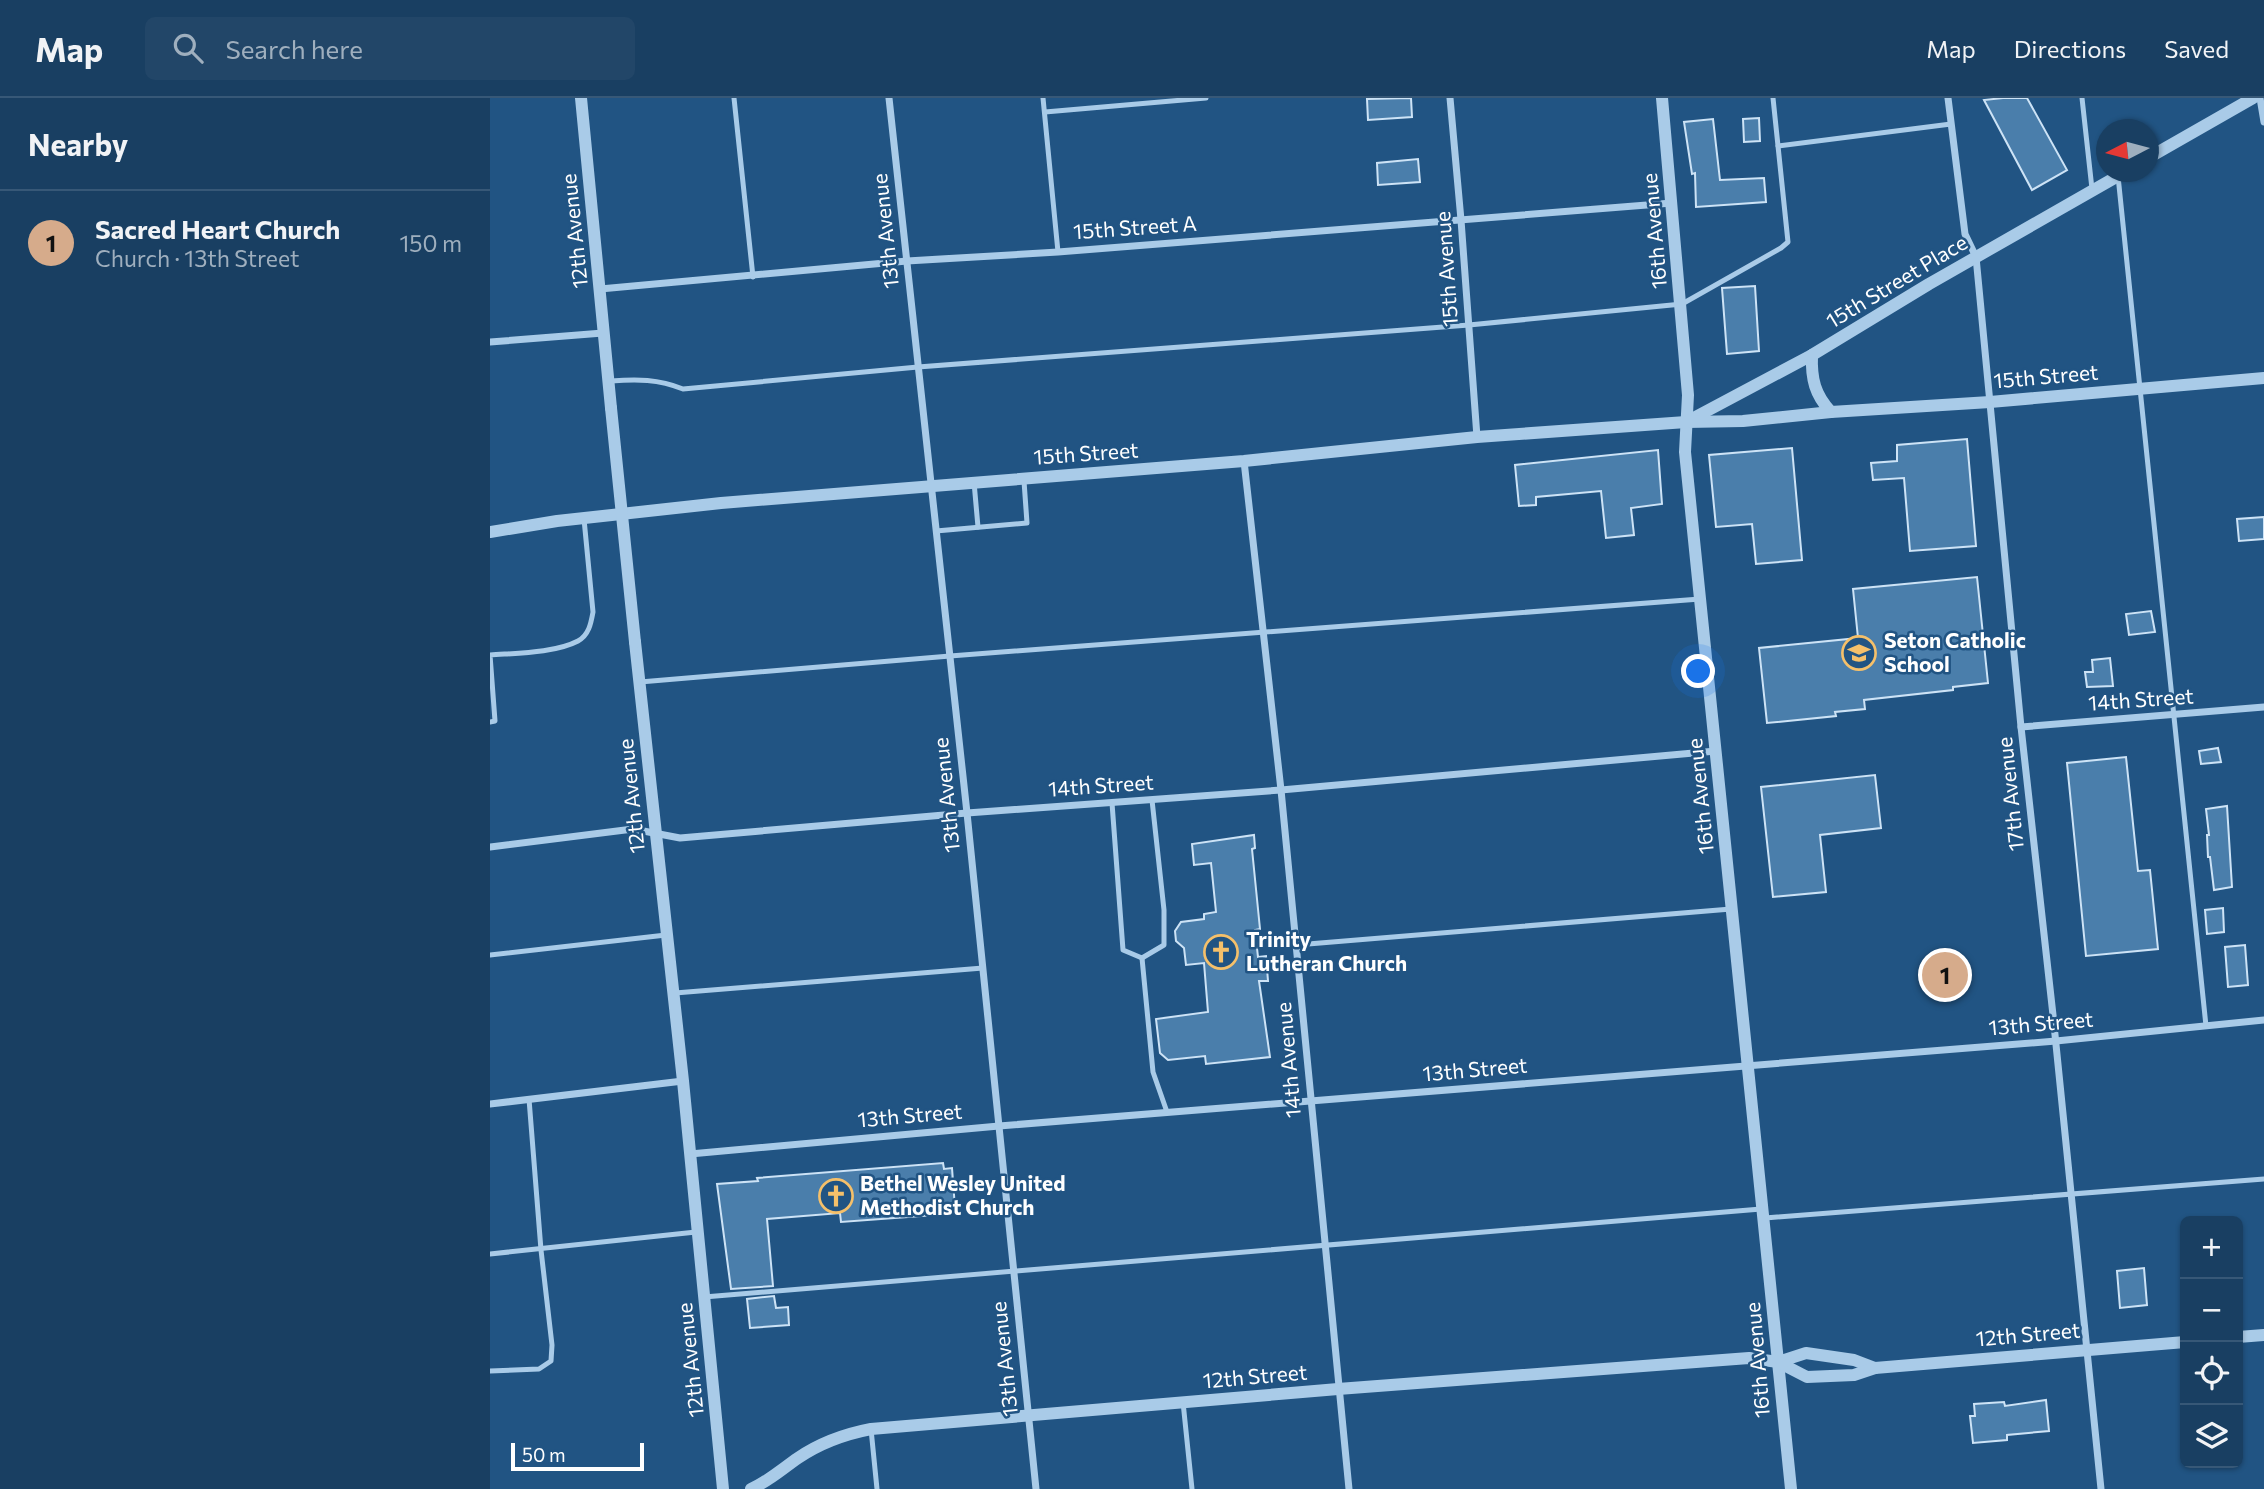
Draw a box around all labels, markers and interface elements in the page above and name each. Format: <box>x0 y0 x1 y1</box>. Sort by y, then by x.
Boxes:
search box <box>145 17 635 80</box>
text: Map <box>35 28 103 69</box>
icon: search <box>169 29 207 67</box>
text: Search here <box>225 33 363 64</box>
text: Map <box>1926 34 1976 63</box>
text: Directions <box>2014 34 2126 63</box>
text: Saved <box>2164 34 2229 63</box>
north arrow <box>2096 119 2159 182</box>
text: Nearby <box>28 125 128 162</box>
street label: 13th Avenue <box>866 172 903 290</box>
street label: 16th Avenue <box>1636 172 1671 290</box>
street label: 12th Avenue <box>555 173 592 290</box>
street label: 15th Street A <box>1072 210 1197 243</box>
street label: 15th Avenue <box>1429 211 1462 328</box>
text: Sacred Heart Church <box>95 213 340 244</box>
text: 1 <box>46 229 56 257</box>
text: 150 m <box>399 229 462 257</box>
street label: 15th Street Place <box>1821 229 1971 333</box>
text: Church · 13th Street <box>95 244 299 272</box>
street label: 15th Street <box>1992 358 2099 393</box>
street label: 15th Street <box>1033 436 1139 469</box>
place label: Seton Catholic School <box>1884 627 2026 676</box>
school or university icon: Seton Catholic School <box>1840 634 1878 672</box>
your location <box>1681 654 1715 688</box>
street label: 14th Street <box>2087 682 2194 715</box>
street label: 13th Avenue <box>927 736 964 854</box>
street label: 17th Avenue <box>1991 736 2028 853</box>
street label: 16th Avenue <box>1681 737 1718 855</box>
street label: 12th Avenue <box>612 738 649 855</box>
street label: 14th Street <box>1047 768 1154 801</box>
place label: Trinity Lutheran Church <box>1246 926 1407 975</box>
church icon: Trinity Lutheran Church <box>1202 933 1240 971</box>
pin: 1 <box>1922 949 1968 1001</box>
street label: 14th Avenue <box>1270 1001 1305 1119</box>
street label: 13th Street <box>1987 1005 2094 1040</box>
street label: 13th Street <box>1421 1051 1528 1086</box>
street label: 13th Street <box>856 1097 963 1132</box>
place label: Bethel Wesley United Methodist Church <box>860 1170 1065 1219</box>
church icon: Bethel Wesley United Methodist Church <box>817 1177 855 1215</box>
map controls <box>2180 1216 2243 1468</box>
button: + <box>2180 1216 2243 1279</box>
button: − <box>2180 1279 2243 1342</box>
street label: 13th Avenue <box>985 1300 1022 1418</box>
street label: 16th Avenue <box>1739 1301 1774 1419</box>
street label: 12th Avenue <box>671 1302 708 1419</box>
street label: 12th Street <box>1975 1316 2081 1351</box>
button: locate <box>2180 1342 2243 1405</box>
street label: 12th Street <box>1202 1358 1308 1393</box>
button: layers <box>2180 1405 2243 1468</box>
scale bar <box>511 1440 644 1472</box>
text: 50 m <box>522 1443 566 1466</box>

